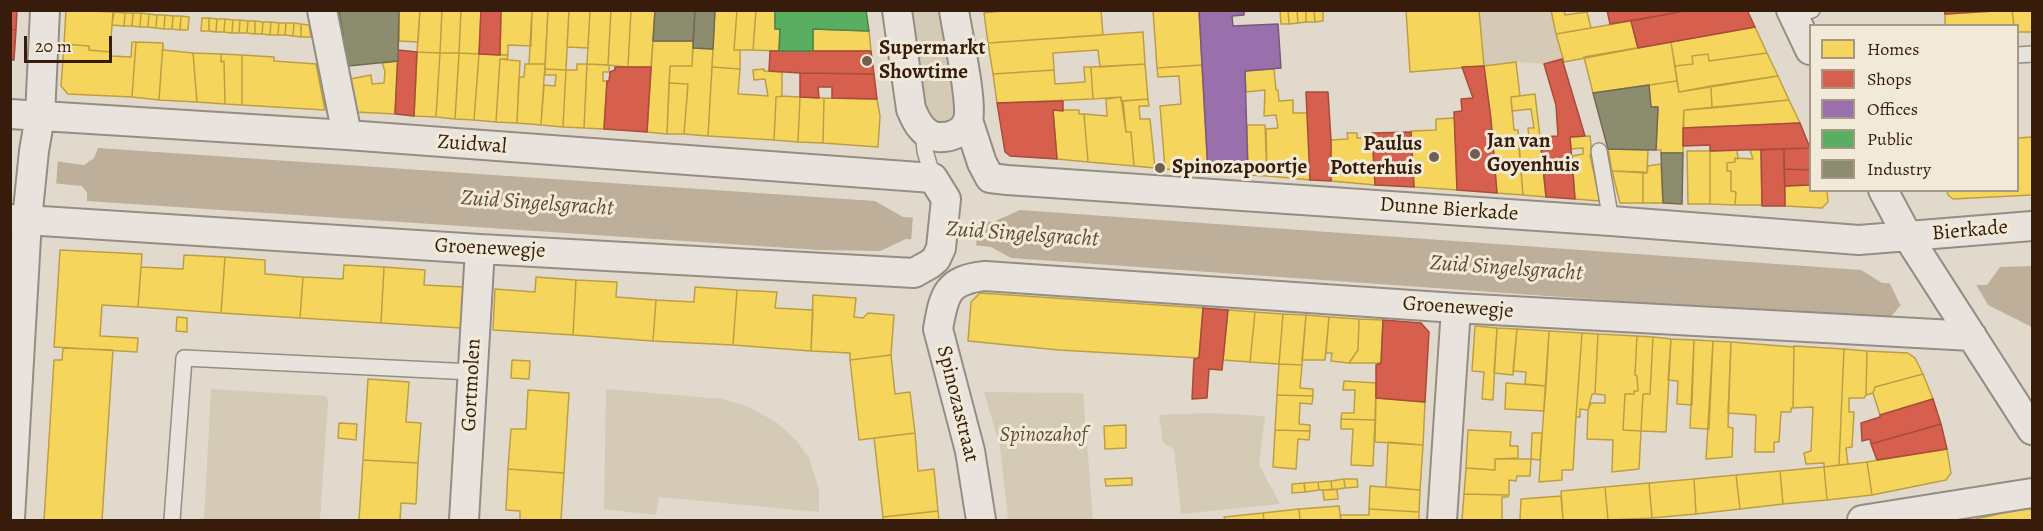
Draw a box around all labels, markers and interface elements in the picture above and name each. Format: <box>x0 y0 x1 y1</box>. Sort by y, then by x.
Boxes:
scale bar <box>27 24 116 62</box>
legend <box>1809 24 2019 192</box>
text: 20 m <box>35 34 72 58</box>
place label: Supermarkt Showtime <box>879 36 985 86</box>
text: Homes <box>1867 37 1919 61</box>
marker: Supermarkt Showtime <box>860 54 874 68</box>
text: Shops <box>1867 67 1912 91</box>
text: Offices <box>1867 97 1918 121</box>
text: Public <box>1867 127 1913 151</box>
place label: Jan van Goyenhuis <box>1487 129 1580 179</box>
street label: Zuidwal <box>436 130 508 160</box>
place label: Paulus Potterhuis <box>1330 132 1422 182</box>
marker: Jan van Goyenhuis <box>1468 147 1482 161</box>
marker: Paulus Potterhuis <box>1427 150 1441 164</box>
place label: Spinozapoortje <box>1172 155 1307 181</box>
text: Industry <box>1867 157 1931 181</box>
marker: Spinozapoortje <box>1153 161 1167 175</box>
water label: Zuid Singelsgracht <box>460 186 614 222</box>
street label: Dunne Bierkade <box>1379 193 1519 227</box>
street label: Bierkade <box>1931 215 2009 247</box>
water label: Zuid Singelsgracht <box>945 217 1099 253</box>
street label: Groenewegje <box>434 234 546 264</box>
water label: Zuid Singelsgracht <box>1429 251 1583 287</box>
street label: Groenewegje <box>1402 292 1514 324</box>
street label: Gortmolen <box>457 338 487 432</box>
street label: Spinozastraat <box>930 343 984 465</box>
park label: Spinozahof <box>999 423 1087 449</box>

